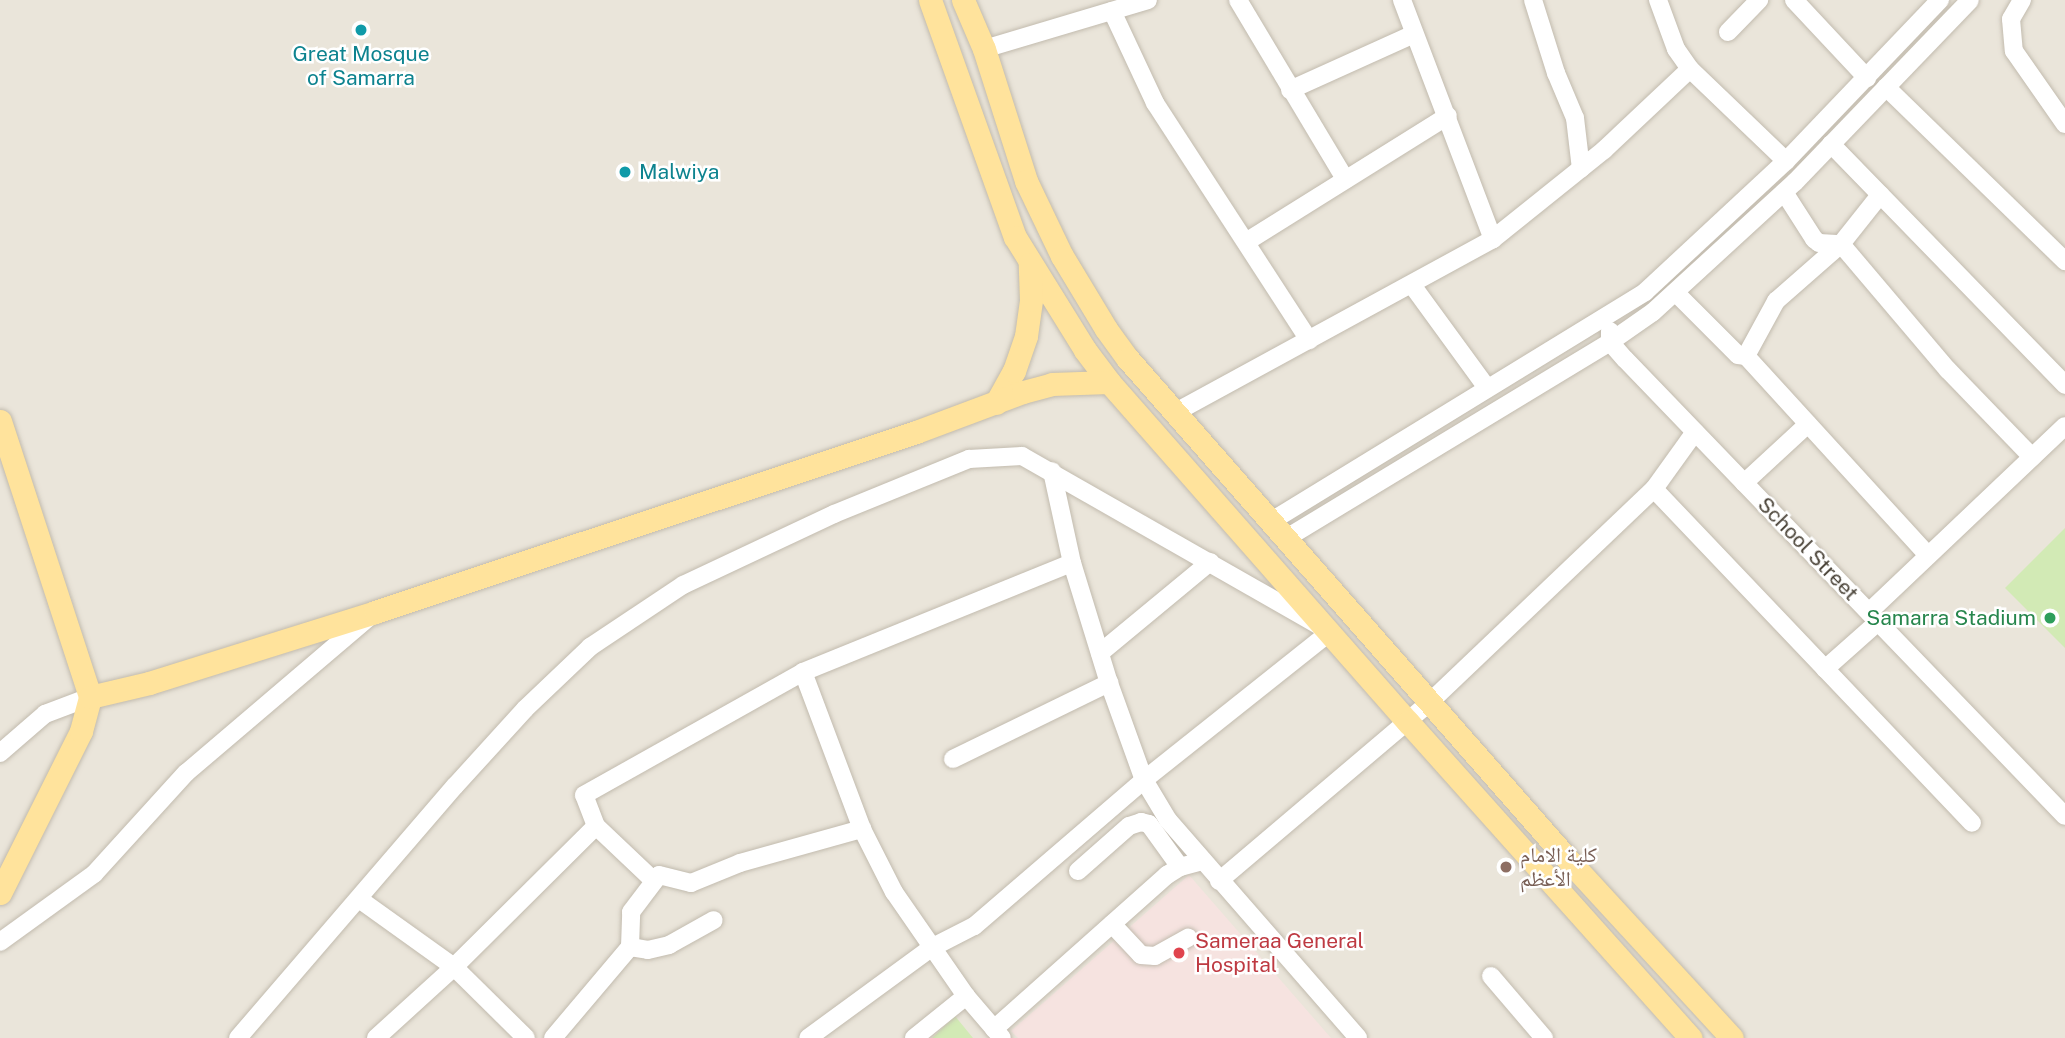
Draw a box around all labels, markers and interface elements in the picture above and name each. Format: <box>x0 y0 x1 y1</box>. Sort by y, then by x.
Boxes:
marker: Great Mosque of Samarra <box>353 22 369 38</box>
place label: Great Mosque of Samarra <box>292 41 430 91</box>
place label: Malwiya <box>639 159 719 185</box>
marker: Malwiya <box>617 164 633 180</box>
street label: School Street <box>1752 492 1864 606</box>
place label: Samarra Stadium <box>1866 605 2036 631</box>
marker: Samarra Stadium <box>2042 610 2058 626</box>
place label: كلية الامام الأعظم <box>1520 842 1597 892</box>
marker: كلية الامام الأعظم <box>1498 859 1514 875</box>
place label: Sameraa General Hospital <box>1195 928 1364 978</box>
marker: Sameraa General Hospital <box>1169 943 1189 963</box>

